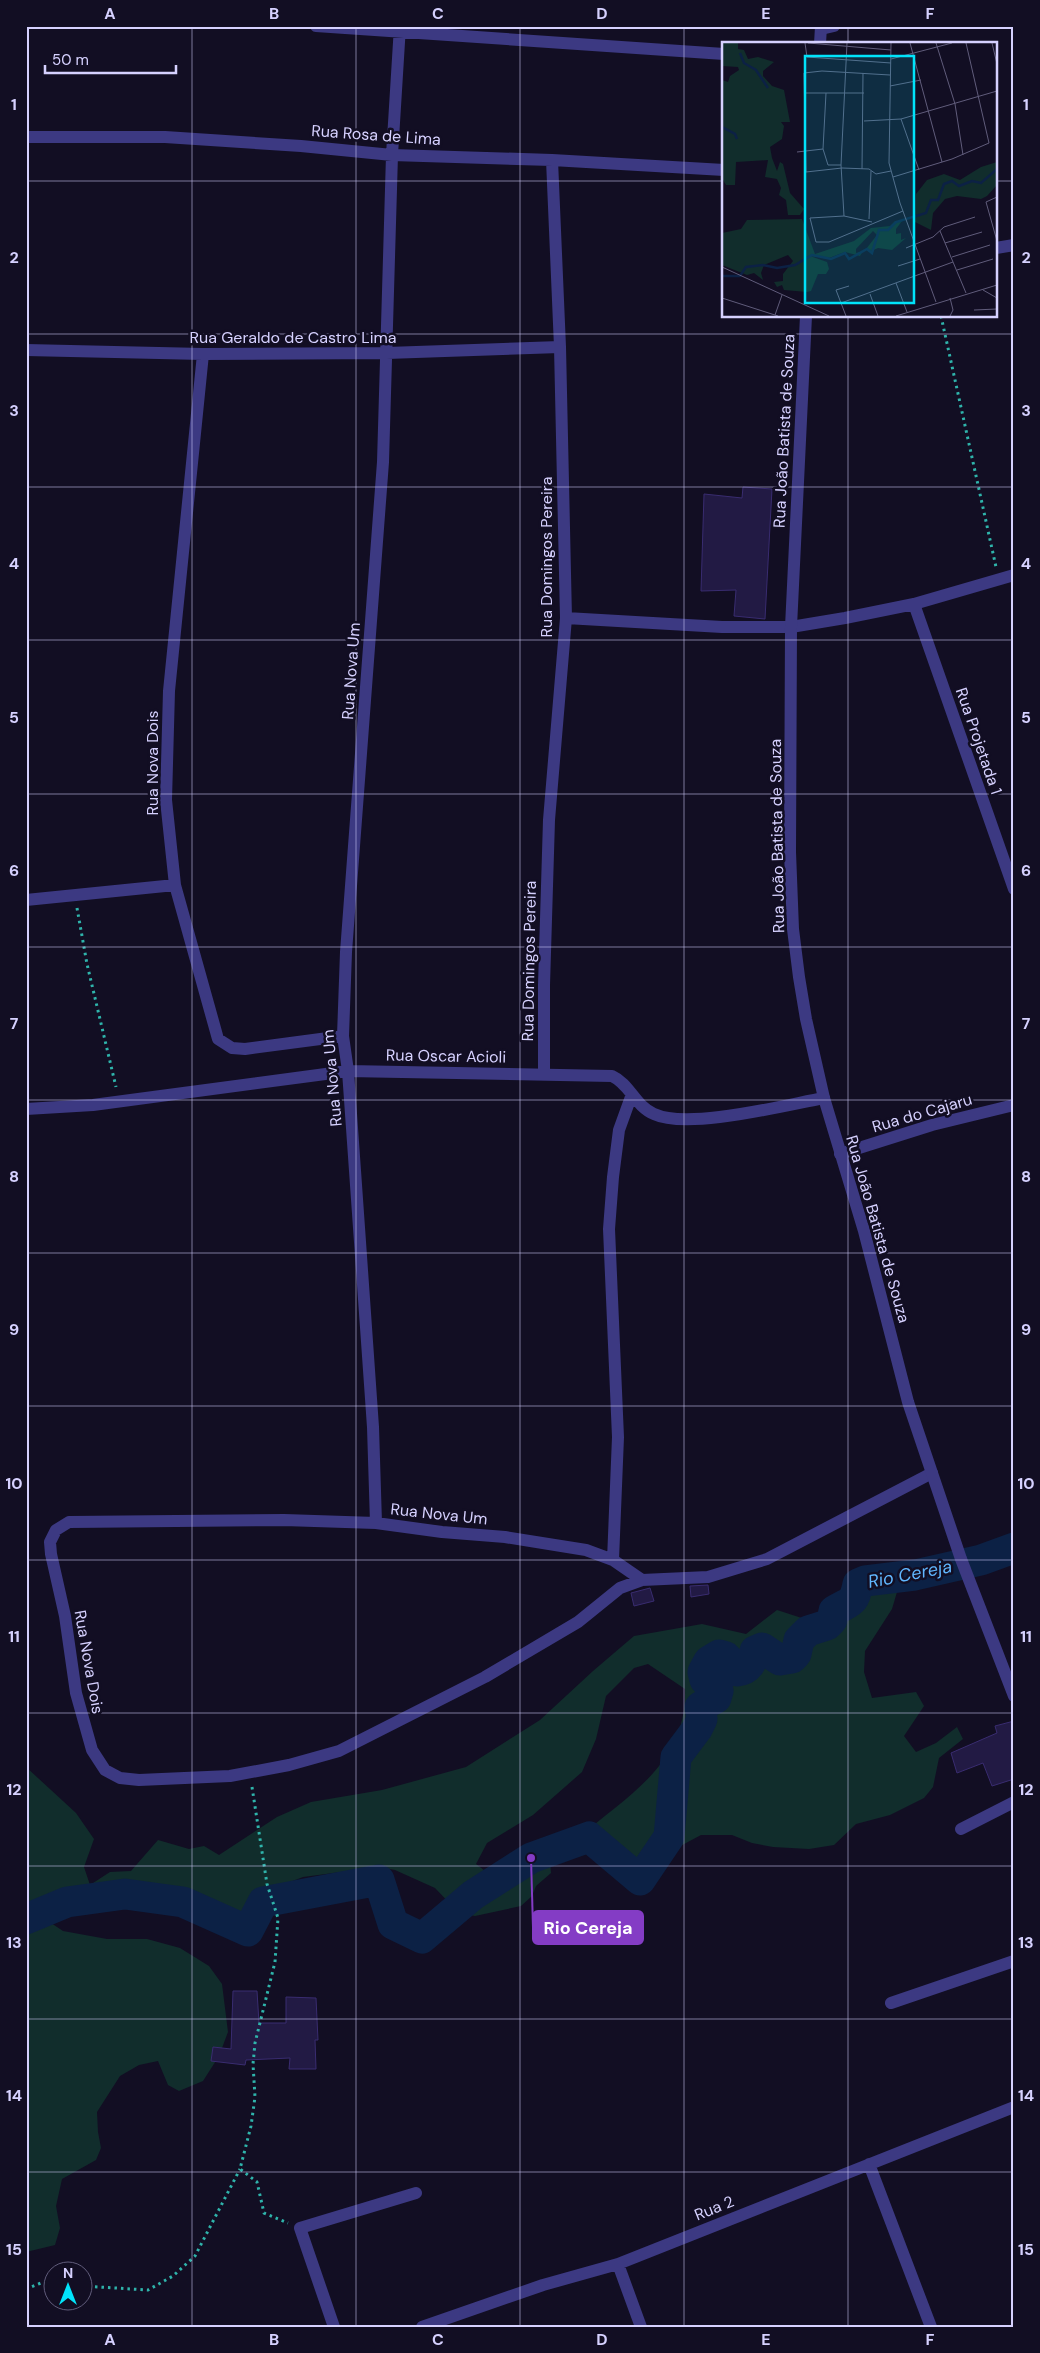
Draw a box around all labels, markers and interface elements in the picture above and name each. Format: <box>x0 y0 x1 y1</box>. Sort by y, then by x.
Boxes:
text: A <box>104 3 116 24</box>
text: B <box>269 3 279 24</box>
text: C <box>432 3 444 24</box>
text: D <box>596 3 608 24</box>
text: E <box>761 3 771 24</box>
text: F <box>926 3 935 24</box>
scale bar <box>45 42 176 74</box>
inset map <box>722 42 998 318</box>
text: 50 m <box>52 50 89 70</box>
text: 1 <box>11 94 17 115</box>
text: 1 <box>1023 94 1029 115</box>
street label: Rua Rosa de Lima <box>311 120 441 150</box>
text: 2 <box>9 247 19 268</box>
text: 2 <box>1021 247 1031 268</box>
street label: Rua Geraldo de Castro Lima <box>190 327 396 348</box>
street label: Rua João Batista de Souza <box>768 334 800 528</box>
text: 3 <box>9 400 19 421</box>
text: 3 <box>1021 400 1031 421</box>
street label: Rua Domingos Pereira <box>536 477 557 637</box>
text: 4 <box>9 553 19 574</box>
text: 4 <box>1021 553 1031 574</box>
street label: Rua Nova Um <box>337 622 365 720</box>
street label: Rua Projetada 1 <box>951 685 1007 797</box>
text: 5 <box>9 707 19 728</box>
text: 5 <box>1021 707 1031 728</box>
street label: Rua Nova Dois <box>142 710 163 816</box>
street label: Rua João Batista de Souza <box>765 739 789 933</box>
text: 6 <box>9 860 19 881</box>
text: 6 <box>1021 860 1031 881</box>
street label: Rua Domingos Pereira <box>517 880 541 1042</box>
text: 7 <box>10 1013 19 1034</box>
text: 7 <box>1022 1013 1031 1034</box>
street label: Rua Nova Um <box>317 1029 347 1127</box>
street label: Rua Oscar Acioli <box>386 1044 506 1068</box>
street label: Rua do Cajaru <box>869 1089 975 1137</box>
street label: Rua João Batista de Souza <box>841 1133 915 1325</box>
text: 8 <box>9 1166 19 1187</box>
text: 8 <box>1021 1166 1031 1187</box>
text: 9 <box>9 1319 19 1340</box>
text: 9 <box>1021 1319 1031 1340</box>
text: 10 <box>5 1473 23 1494</box>
text: 10 <box>1017 1473 1035 1494</box>
street label: Rua Nova Um <box>389 1498 489 1530</box>
water label: Rio Cereja <box>866 1554 954 1594</box>
street label: Rua Nova Dois <box>70 1608 108 1716</box>
text: 11 <box>8 1626 20 1647</box>
text: 11 <box>1020 1626 1032 1647</box>
text: 12 <box>6 1779 22 1800</box>
text: 12 <box>1018 1779 1034 1800</box>
callout: Rio Cereja <box>533 1911 643 1944</box>
text: Rio Cereja <box>543 1916 633 1940</box>
text: 13 <box>6 1932 22 1953</box>
text: 13 <box>1018 1932 1034 1953</box>
text: 14 <box>6 2085 22 2106</box>
text: 14 <box>1018 2085 1034 2106</box>
street label: Rua 2 <box>691 2191 737 2225</box>
text: 15 <box>6 2239 22 2260</box>
text: 15 <box>1018 2239 1034 2260</box>
north arrow <box>42 2260 92 2310</box>
text: N <box>63 2264 73 2282</box>
text: A <box>104 2329 116 2350</box>
text: B <box>269 2329 279 2350</box>
text: C <box>432 2329 444 2350</box>
text: D <box>596 2329 608 2350</box>
text: E <box>761 2329 771 2350</box>
text: F <box>926 2329 935 2350</box>

